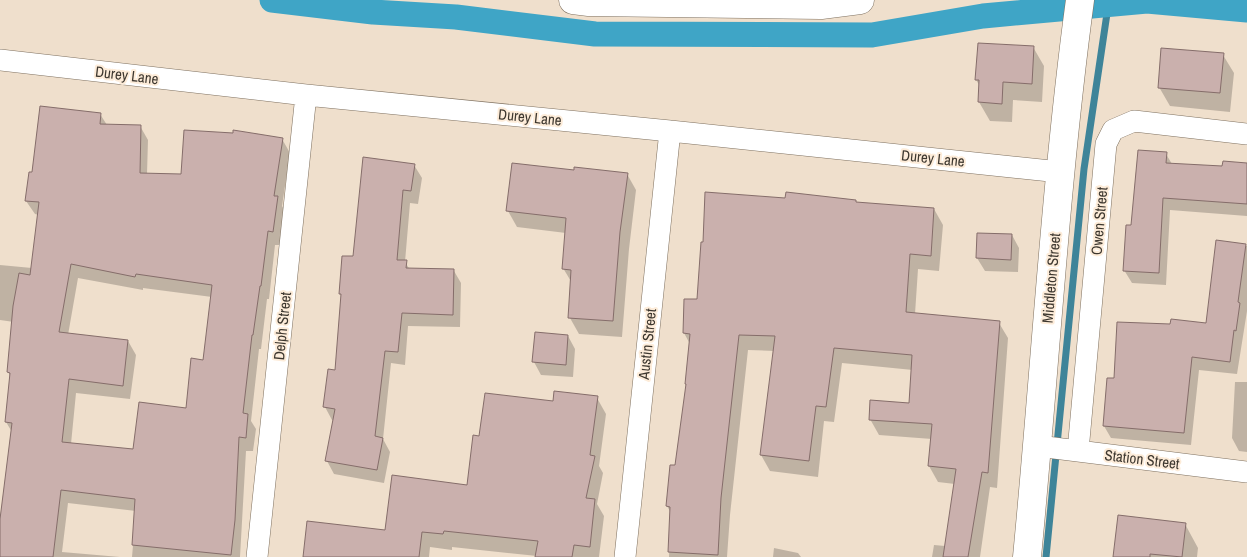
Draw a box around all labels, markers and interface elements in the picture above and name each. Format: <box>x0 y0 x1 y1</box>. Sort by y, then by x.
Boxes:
street label: Durey Lane <box>94 61 160 89</box>
street label: Durey Lane <box>497 103 563 131</box>
street label: Durey Lane <box>900 144 966 172</box>
street label: Owen Street <box>1086 185 1112 256</box>
street label: Middleton Street <box>1037 232 1065 324</box>
street label: Delph Street <box>268 290 296 361</box>
street label: Austin Street <box>633 307 661 381</box>
street label: Station Street <box>1103 444 1181 474</box>

